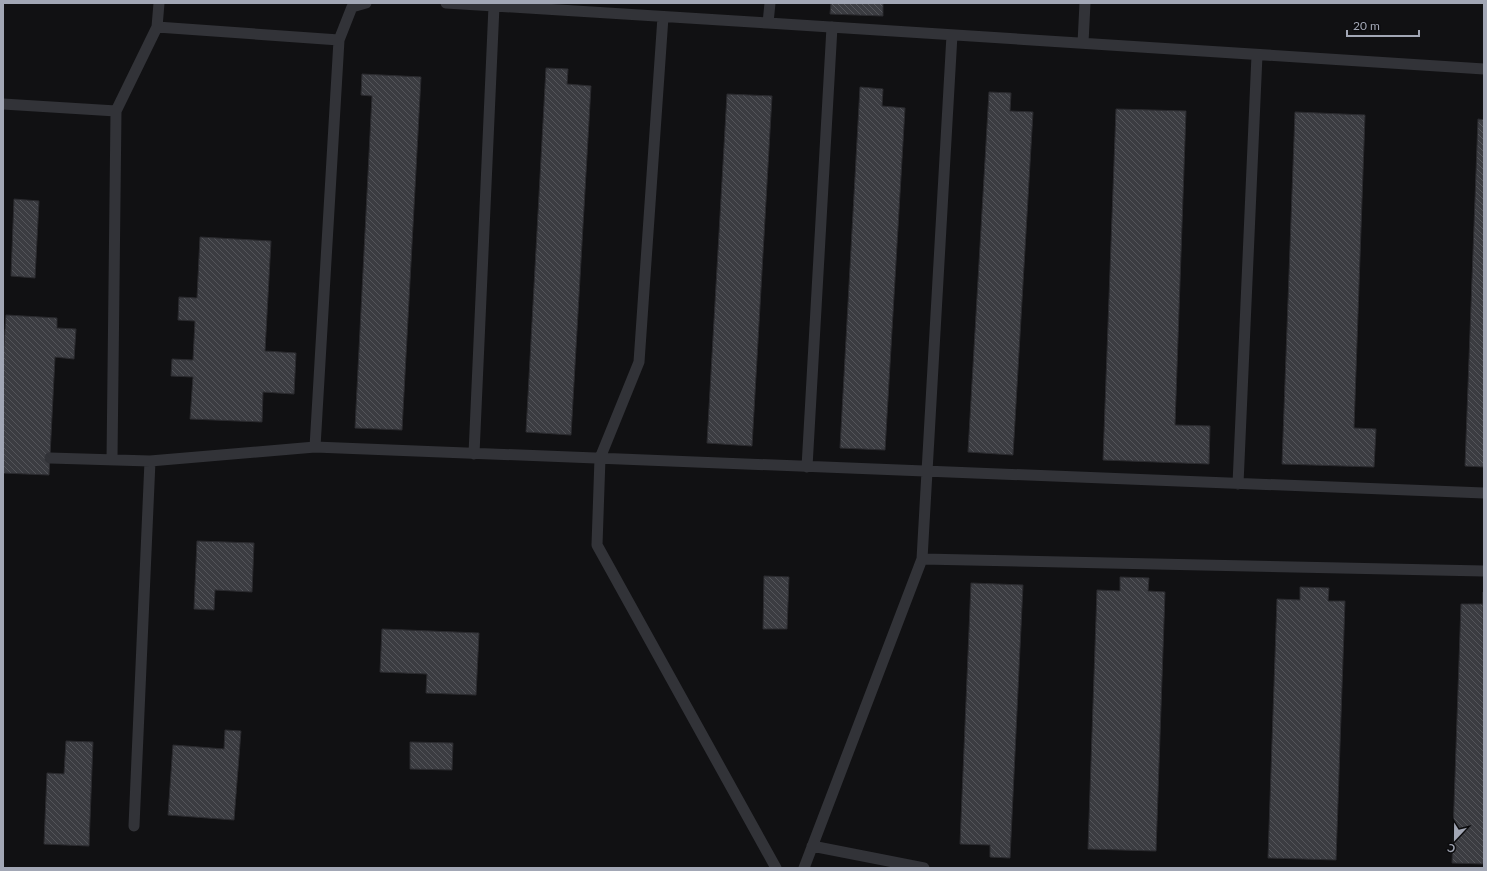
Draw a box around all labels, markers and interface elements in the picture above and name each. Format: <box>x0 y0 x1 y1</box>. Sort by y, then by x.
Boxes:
scale bar <box>1347 12 1419 38</box>
text: 20 m <box>1353 18 1380 33</box>
north arrow <box>1435 819 1475 859</box>
text: С <box>1445 841 1457 856</box>

